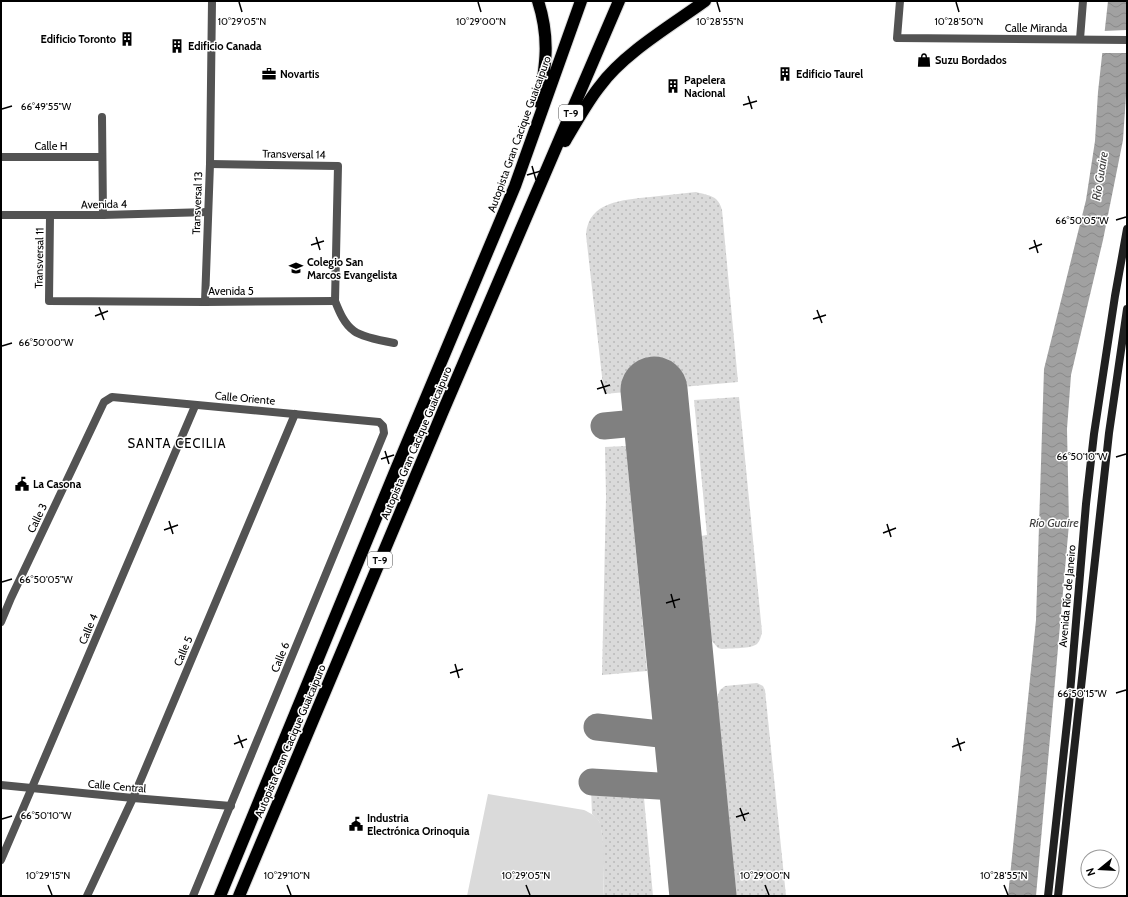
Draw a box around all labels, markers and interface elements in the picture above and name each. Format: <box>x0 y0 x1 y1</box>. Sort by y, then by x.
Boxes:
text: 10°29'05"N <box>218 15 266 28</box>
text: 10°29'00"N <box>456 15 506 28</box>
text: 10°28'55"N <box>696 15 744 28</box>
text: 10°28'50"N <box>935 15 983 28</box>
street label: Calle Miranda <box>1005 21 1068 35</box>
building icon: Edificio Toronto <box>119 31 135 47</box>
place label: Edificio Toronto <box>41 32 116 46</box>
building icon: Edificio Canada <box>169 38 185 54</box>
place label: Edificio Canada <box>188 39 262 53</box>
shop icon: Suzu Bordados <box>916 52 932 68</box>
place label: Suzu Bordados <box>935 53 1007 67</box>
street label: Autopista Gran Cacique Guaicaipuro <box>484 54 554 214</box>
office icon: Novartis <box>261 66 277 82</box>
building icon: Edificio Taurel <box>777 66 793 82</box>
place label: Novartis <box>280 67 320 81</box>
place label: Edificio Taurel <box>796 67 863 81</box>
place label: Papelera Nacional <box>684 73 726 100</box>
building icon: Papelera Nacional <box>665 78 681 94</box>
text: 66°49'55"W <box>21 100 72 113</box>
road number: T-9 <box>559 105 583 121</box>
street label: Calle H <box>34 139 68 153</box>
street label: Transversal 14 <box>262 146 327 162</box>
water label: Río Guaire <box>1088 150 1111 201</box>
street label: Transversal 13 <box>189 171 205 235</box>
street label: Avenida 4 <box>81 197 128 211</box>
text: 66°50'05"W <box>1055 214 1109 227</box>
street label: Transversal 11 <box>31 227 47 289</box>
place label: Colegio San Marcos Evangelista <box>307 255 398 282</box>
school or university icon: Colegio San Marcos Evangelista <box>288 260 304 276</box>
street label: Avenida 5 <box>208 284 254 298</box>
text: 66°50'00"W <box>19 336 74 349</box>
street label: Autopista Gran Cacique Guaicaipuro <box>377 364 455 522</box>
street label: Calle Oriente <box>214 388 276 408</box>
district label: SANTA CECILIA <box>127 435 227 451</box>
text: 66°50'10"W <box>1056 450 1108 463</box>
public building icon: La Casona <box>14 476 30 492</box>
place label: La Casona <box>33 477 82 491</box>
street label: Calle 3 <box>24 501 50 535</box>
water label: Río Guaire <box>1029 515 1079 530</box>
street label: Avenida Río de Janeiro <box>1056 544 1078 648</box>
road number: T-9 <box>368 552 392 568</box>
text: 66°50'05"W <box>19 573 73 586</box>
street label: Calle 4 <box>75 611 101 646</box>
street label: Calle 5 <box>170 634 196 668</box>
street label: Calle 6 <box>268 640 292 674</box>
street label: Autopista Gran Cacique Guaicaipuro <box>251 662 329 820</box>
text: 66°50'15"W <box>1057 687 1107 700</box>
street label: Calle Central <box>87 776 147 796</box>
text: 66°50'10"W <box>20 809 72 822</box>
place label: Industria Electrónica Orinoquia <box>367 811 470 838</box>
public building icon: Industria Electrónica Orinoquia <box>348 816 364 832</box>
north arrow <box>1080 849 1120 889</box>
text: N <box>1083 866 1098 878</box>
text: 10°29'15"N <box>26 869 70 882</box>
text: 10°29'10"N <box>264 869 310 882</box>
text: 10°29'05"N <box>502 869 550 882</box>
text: 10°29'00"N <box>740 869 790 882</box>
text: 10°28'55"N <box>980 869 1028 882</box>

